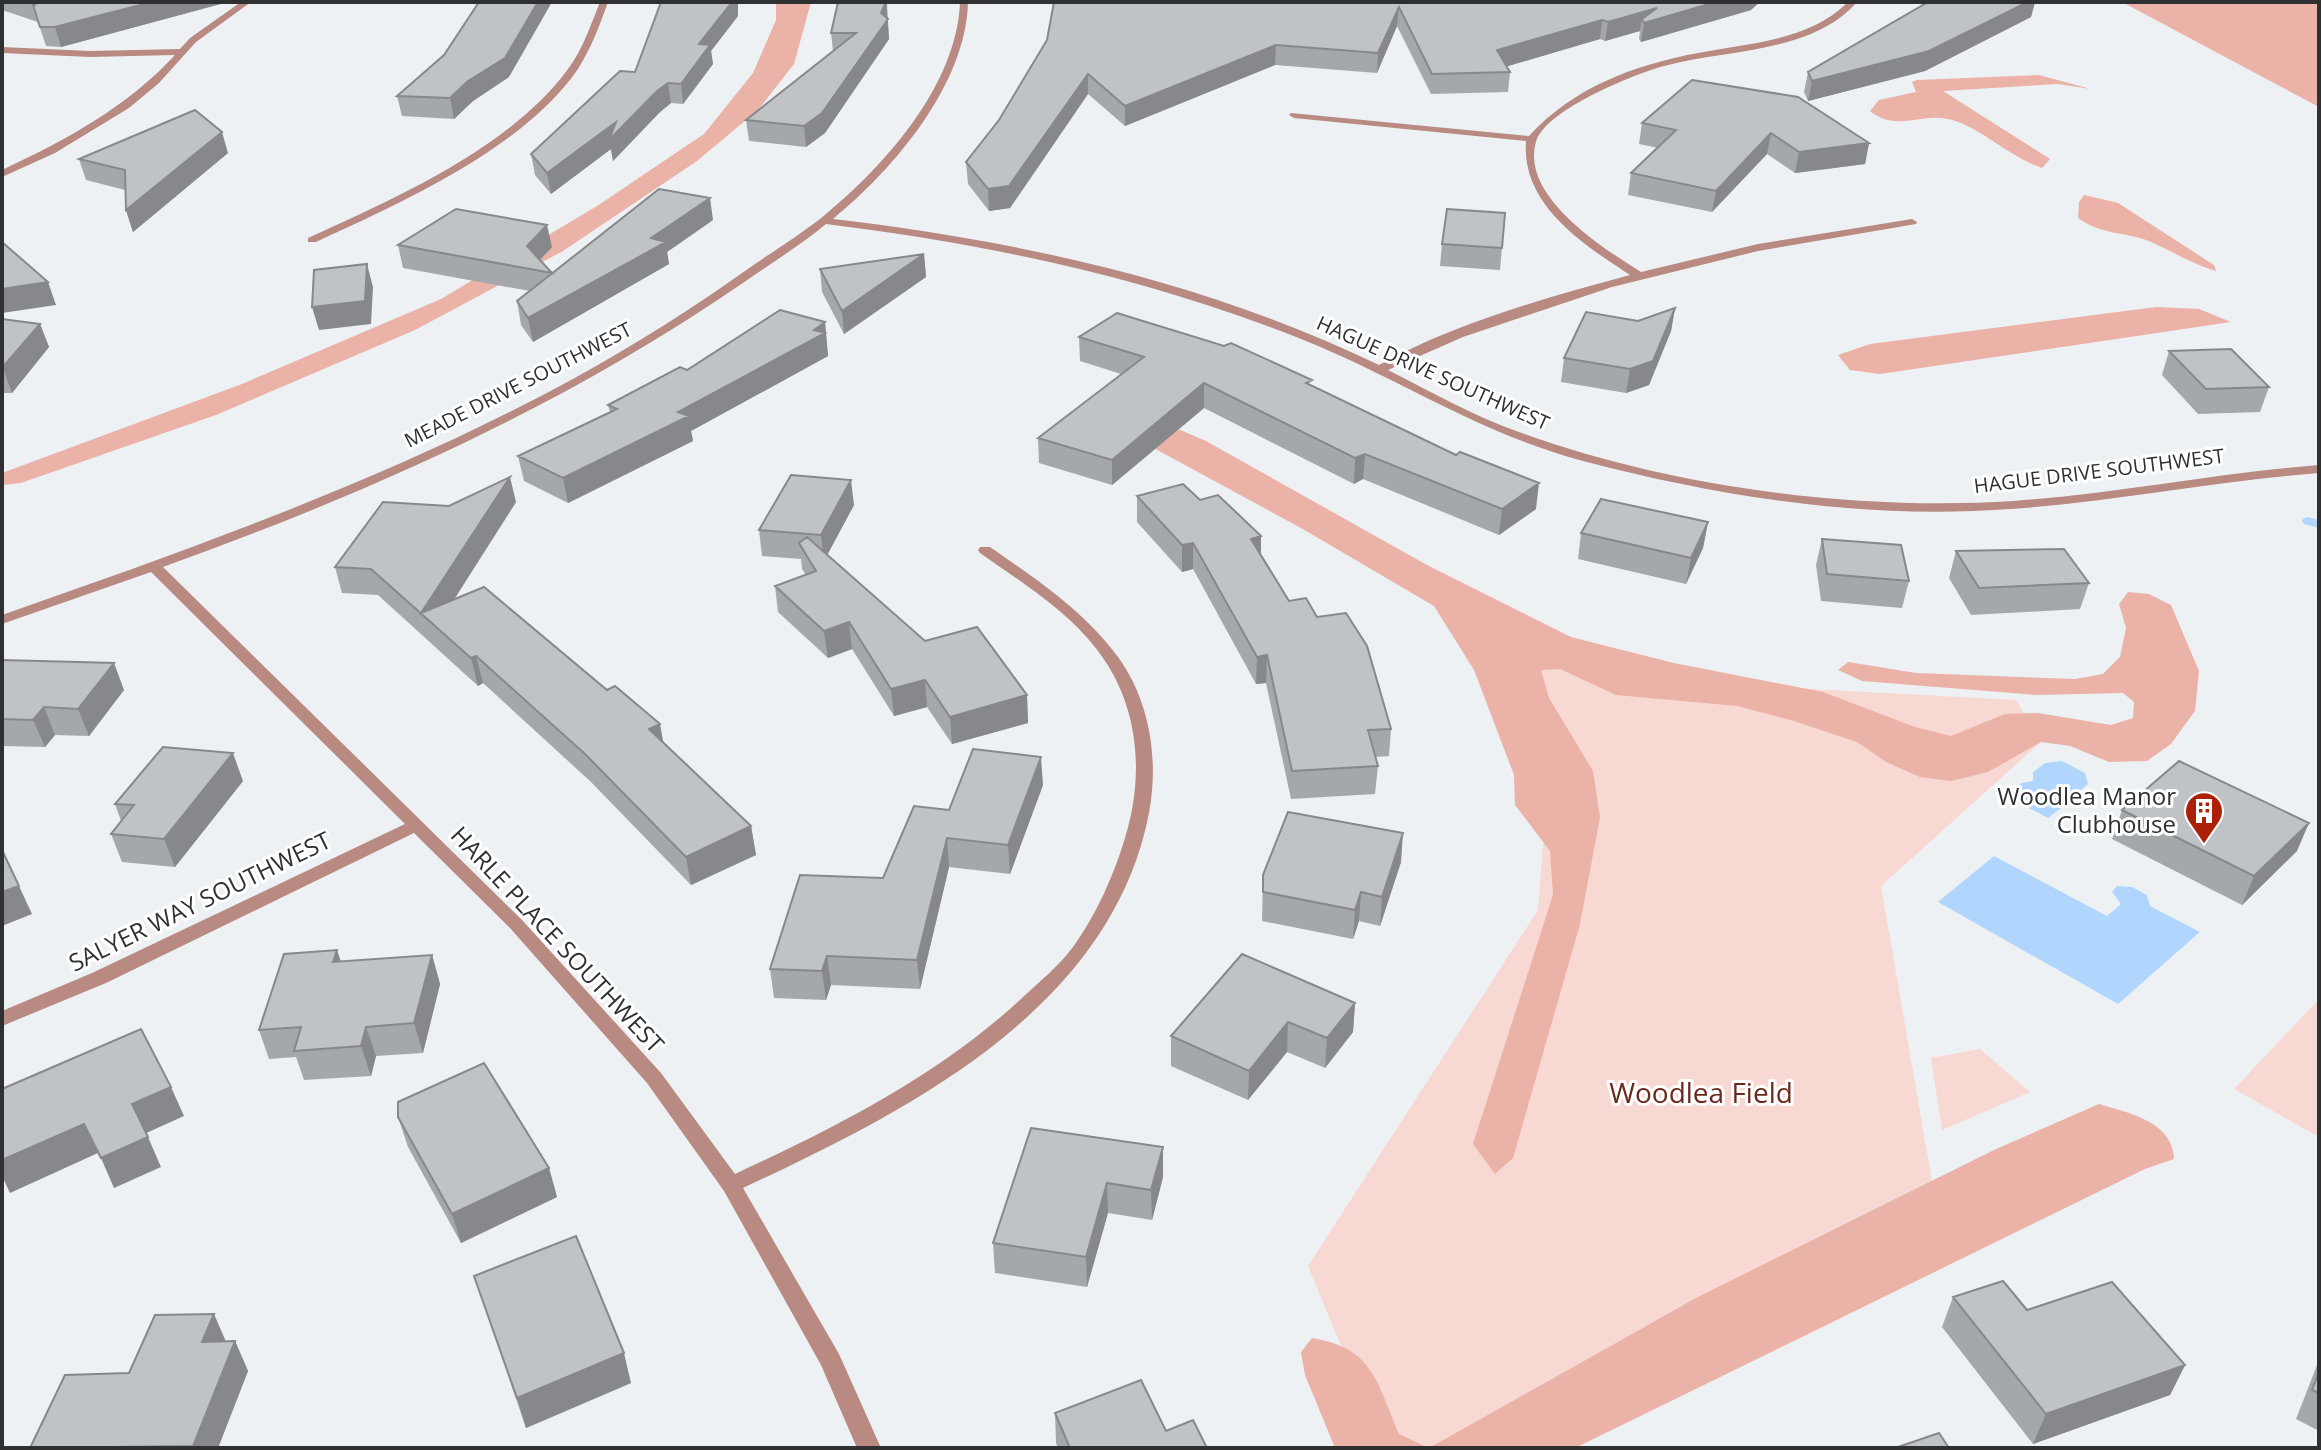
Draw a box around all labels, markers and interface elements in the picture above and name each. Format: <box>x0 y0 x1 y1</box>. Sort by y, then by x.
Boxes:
street label: HAGUE DRIVE SOUTHWEST <box>1313 309 1554 436</box>
street label: MEADE DRIVE SOUTHWEST <box>400 315 636 454</box>
street label: HAGUE DRIVE SOUTHWEST <box>1972 442 2226 499</box>
place label: Woodlea Manor Clubhouse <box>1997 779 2176 840</box>
building icon: Woodlea Manor Clubhouse <box>2183 790 2225 845</box>
street label: HARLE PLACE SOUTHWEST <box>444 818 672 1059</box>
street label: SALYER WAY SOUTHWEST <box>63 823 336 979</box>
park label: Woodlea Field <box>1609 1073 1793 1111</box>

